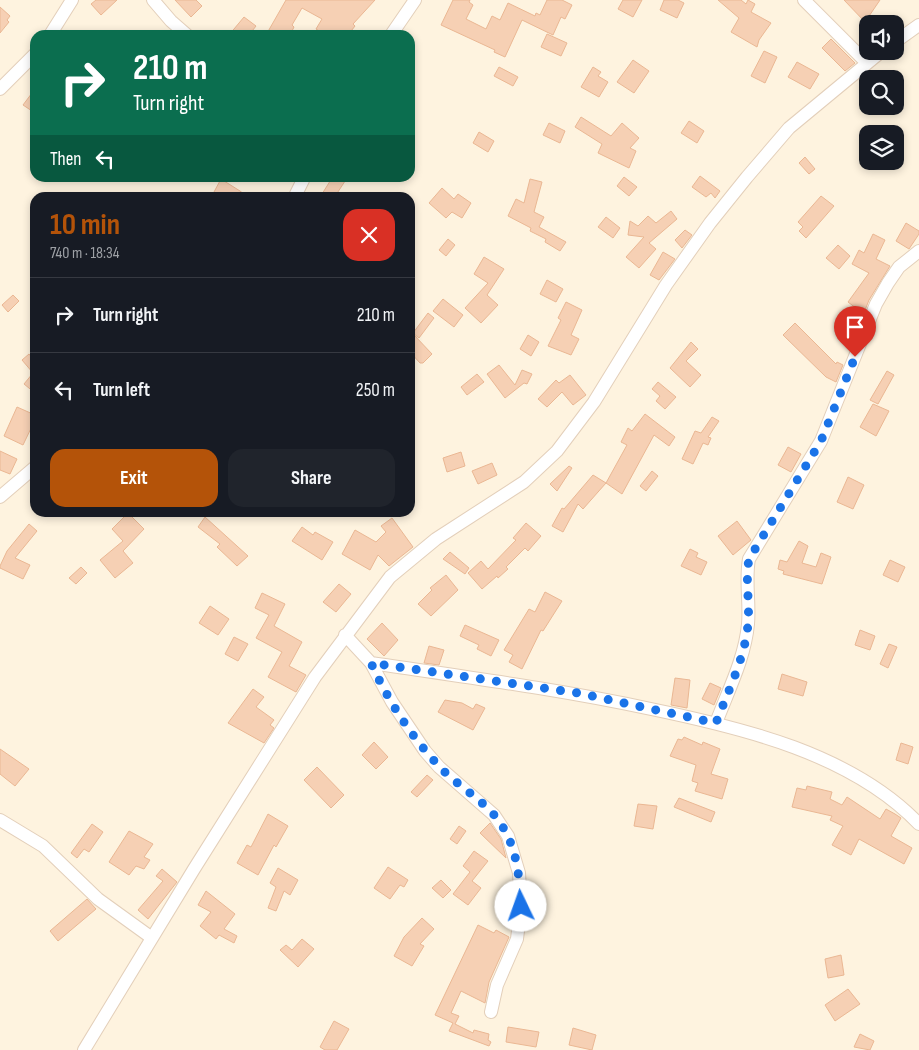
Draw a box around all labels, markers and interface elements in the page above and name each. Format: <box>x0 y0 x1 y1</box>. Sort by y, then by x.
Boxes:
map controls <box>859 15 904 170</box>
button: sound <box>859 15 904 60</box>
text: 210 m <box>133 47 207 90</box>
icon: right <box>50 50 115 115</box>
button: search <box>859 70 904 115</box>
text: Turn right <box>133 90 204 117</box>
button: layers <box>859 125 904 170</box>
icon: left <box>91 145 119 173</box>
text: Then <box>50 148 81 171</box>
text: 10 min <box>50 207 120 243</box>
button: close <box>343 209 395 261</box>
text: 740 m · 18:34 <box>50 244 120 263</box>
icon: right <box>50 301 78 329</box>
text: Turn right <box>93 304 158 327</box>
text: 210 m <box>357 304 395 327</box>
pin <box>834 306 876 357</box>
icon: arrive <box>841 313 869 341</box>
icon: left <box>50 376 78 404</box>
text: Turn left <box>93 379 150 402</box>
text: 250 m <box>356 379 395 402</box>
button: Exit <box>50 449 218 507</box>
button: Share <box>228 449 395 507</box>
position arrow <box>494 879 546 931</box>

